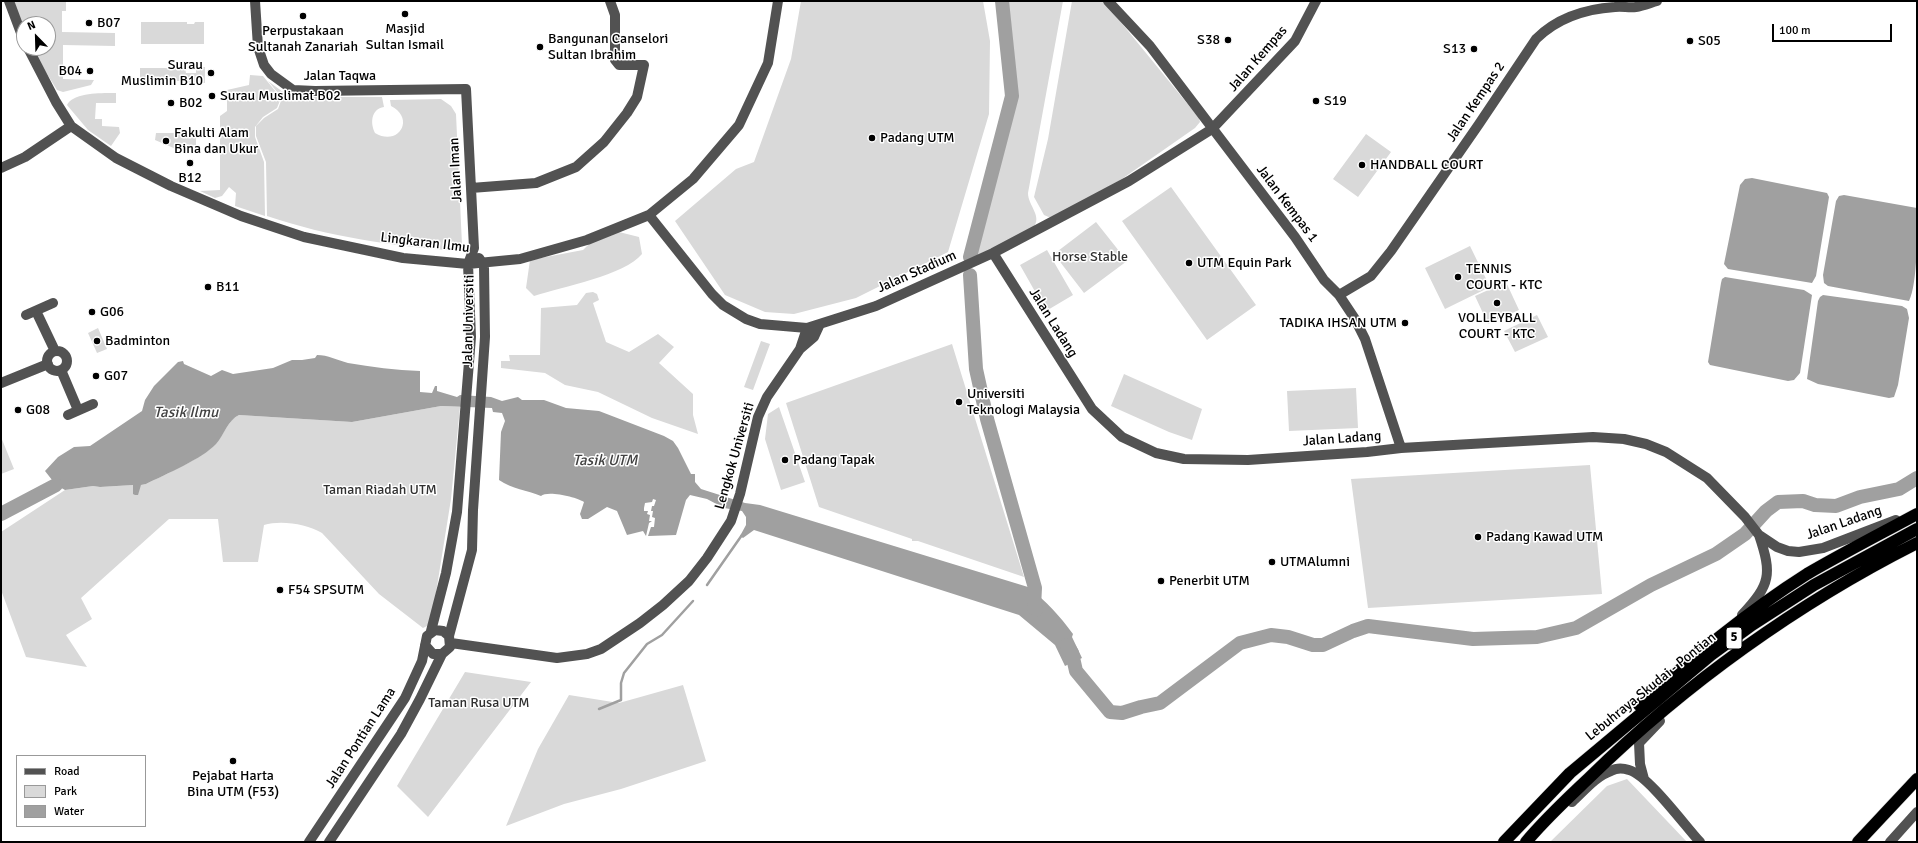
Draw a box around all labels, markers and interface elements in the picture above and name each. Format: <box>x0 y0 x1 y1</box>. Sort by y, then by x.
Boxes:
marker: Masjid Sultan Ismail <box>400 9 410 19</box>
marker: Perpustakaan Sultanah Zanariah <box>298 11 308 21</box>
place label: B07 <box>97 15 121 31</box>
north arrow <box>16 16 56 56</box>
scale bar <box>1774 16 1894 42</box>
text: N <box>25 18 38 33</box>
marker: B07 <box>84 18 94 28</box>
place label: Masjid Sultan Ismail <box>366 21 444 54</box>
place label: Perpustakaan Sultanah Zanariah <box>248 23 358 56</box>
street label: Jalan Kempas <box>1225 23 1291 95</box>
text: 100 m <box>1779 23 1811 38</box>
place label: Bangunan Canselori Sultan Ibrahim <box>548 31 668 64</box>
place label: S38 <box>1197 32 1220 48</box>
place label: S05 <box>1698 33 1721 49</box>
marker: S38 <box>1223 35 1233 45</box>
marker: S05 <box>1685 36 1695 46</box>
place label: S13 <box>1443 41 1466 57</box>
marker: Bangunan Canselori Sultan Ibrahim <box>535 42 545 52</box>
marker: S13 <box>1469 44 1479 54</box>
place label: Surau Muslimin B10 <box>121 57 203 90</box>
street label: Jalan Kempas 2 <box>1443 59 1509 145</box>
place label: B04 <box>58 63 82 79</box>
marker: B04 <box>85 66 95 76</box>
marker: Surau Muslimin B10 <box>206 68 216 78</box>
street label: Jalan Taqwa <box>304 68 376 84</box>
place label: Surau Muslimat B02 <box>220 88 341 104</box>
marker: Surau Muslimat B02 <box>207 91 217 101</box>
place label: S19 <box>1324 93 1347 109</box>
place label: B02 <box>179 95 203 111</box>
marker: S19 <box>1311 96 1321 106</box>
marker: B02 <box>166 98 176 108</box>
place label: Fakulti Alam Bina dan Ukur <box>174 125 258 158</box>
place label: Padang UTM <box>880 130 955 146</box>
marker: Padang UTM <box>867 133 877 143</box>
marker: Fakulti Alam Bina dan Ukur <box>161 136 171 146</box>
street label: Jalan Iman <box>446 137 466 203</box>
place label: HANDBALL COURT <box>1370 157 1483 173</box>
marker: B12 <box>185 158 195 168</box>
marker: HANDBALL COURT <box>1357 160 1367 170</box>
street label: Jalan Kempas 1 <box>1252 162 1322 246</box>
place label: B12 <box>178 170 202 186</box>
street label: Lingkaran Ilmu <box>379 229 471 257</box>
street label: Jalan Stadium <box>875 247 959 297</box>
park label: Horse Stable <box>1052 249 1128 265</box>
place label: UTM Equin Park <box>1197 255 1292 271</box>
marker: UTM Equin Park <box>1184 258 1194 268</box>
place label: TENNIS COURT - KTC <box>1466 261 1542 294</box>
marker: TENNIS COURT - KTC <box>1453 272 1463 282</box>
street label: Jalan Universiti <box>460 275 478 367</box>
place label: B11 <box>216 279 240 295</box>
marker: B11 <box>203 282 213 292</box>
street label: Jalan Ladang <box>1025 285 1081 361</box>
marker: VOLLEYBALL COURT - KTC <box>1492 298 1502 308</box>
place label: G06 <box>100 304 124 320</box>
marker: G06 <box>87 307 97 317</box>
place label: VOLLEYBALL COURT - KTC <box>1458 310 1536 342</box>
place label: TADIKA IHSAN UTM <box>1279 315 1397 331</box>
marker: TADIKA IHSAN UTM <box>1400 318 1410 328</box>
place label: Badminton <box>105 333 170 349</box>
marker: Badminton <box>92 336 102 346</box>
place label: G07 <box>104 368 128 384</box>
marker: G07 <box>91 371 101 381</box>
place label: Universiti Teknologi Malaysia <box>967 386 1080 418</box>
marker: Universiti Teknologi Malaysia <box>954 397 964 407</box>
street label: Lengkok Universiti <box>712 400 758 512</box>
place label: G08 <box>26 402 50 418</box>
water label: Tasik Ilmu <box>154 404 218 422</box>
marker: G08 <box>13 405 23 415</box>
street label: Jalan Ladang <box>1302 428 1382 450</box>
water label: Tasik UTM <box>573 452 637 470</box>
place label: Padang Tapak <box>793 452 875 468</box>
marker: Padang Tapak <box>780 455 790 465</box>
park label: Taman Riadah UTM <box>323 482 437 498</box>
street label: Jalan Ladang <box>1804 502 1884 544</box>
place label: Padang Kawad UTM <box>1486 529 1603 545</box>
marker: Padang Kawad UTM <box>1473 532 1483 542</box>
place label: UTMAlumni <box>1280 554 1350 570</box>
marker: UTMAlumni <box>1267 557 1277 567</box>
place label: Penerbit UTM <box>1169 573 1250 589</box>
marker: Penerbit UTM <box>1156 576 1166 586</box>
place label: F54 SPSUTM <box>288 582 364 598</box>
marker: F54 SPSUTM <box>275 585 285 595</box>
road number: 5 <box>1726 627 1742 649</box>
street label: Lebuhraya Skudai - Pontian <box>1582 629 1720 745</box>
street label: Jalan Pontian Lama <box>322 685 400 791</box>
park label: Taman Rusa UTM <box>428 695 530 711</box>
legend <box>16 755 146 827</box>
marker: Pejabat Harta Bina UTM (F53) <box>228 756 238 766</box>
text: Road <box>54 764 80 779</box>
place label: Pejabat Harta Bina UTM (F53) <box>187 768 279 800</box>
text: Park <box>54 784 77 799</box>
text: Water <box>54 804 84 819</box>

